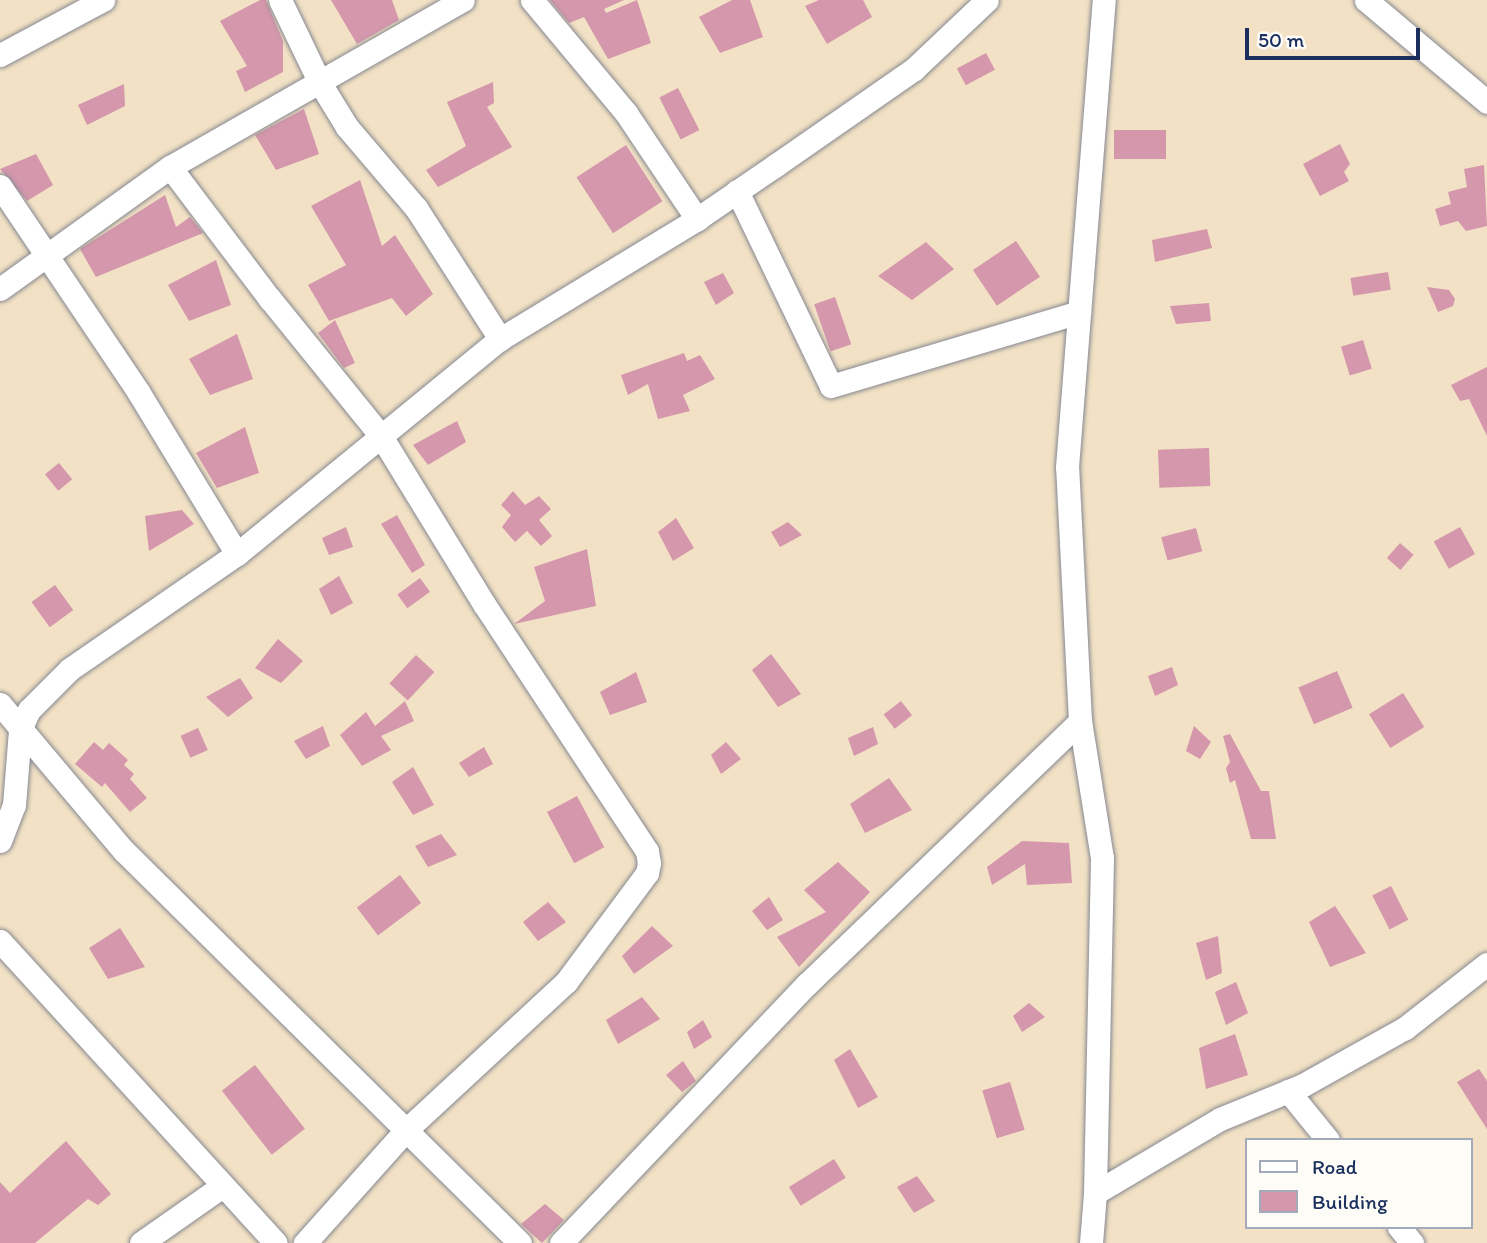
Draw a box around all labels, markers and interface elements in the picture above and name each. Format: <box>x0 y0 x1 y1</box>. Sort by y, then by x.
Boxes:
scale bar <box>1249 14 1424 58</box>
text: 50 m <box>1258 27 1304 52</box>
legend <box>1246 1138 1473 1229</box>
text: Road <box>1312 1154 1357 1179</box>
text: Building <box>1312 1189 1388 1214</box>

